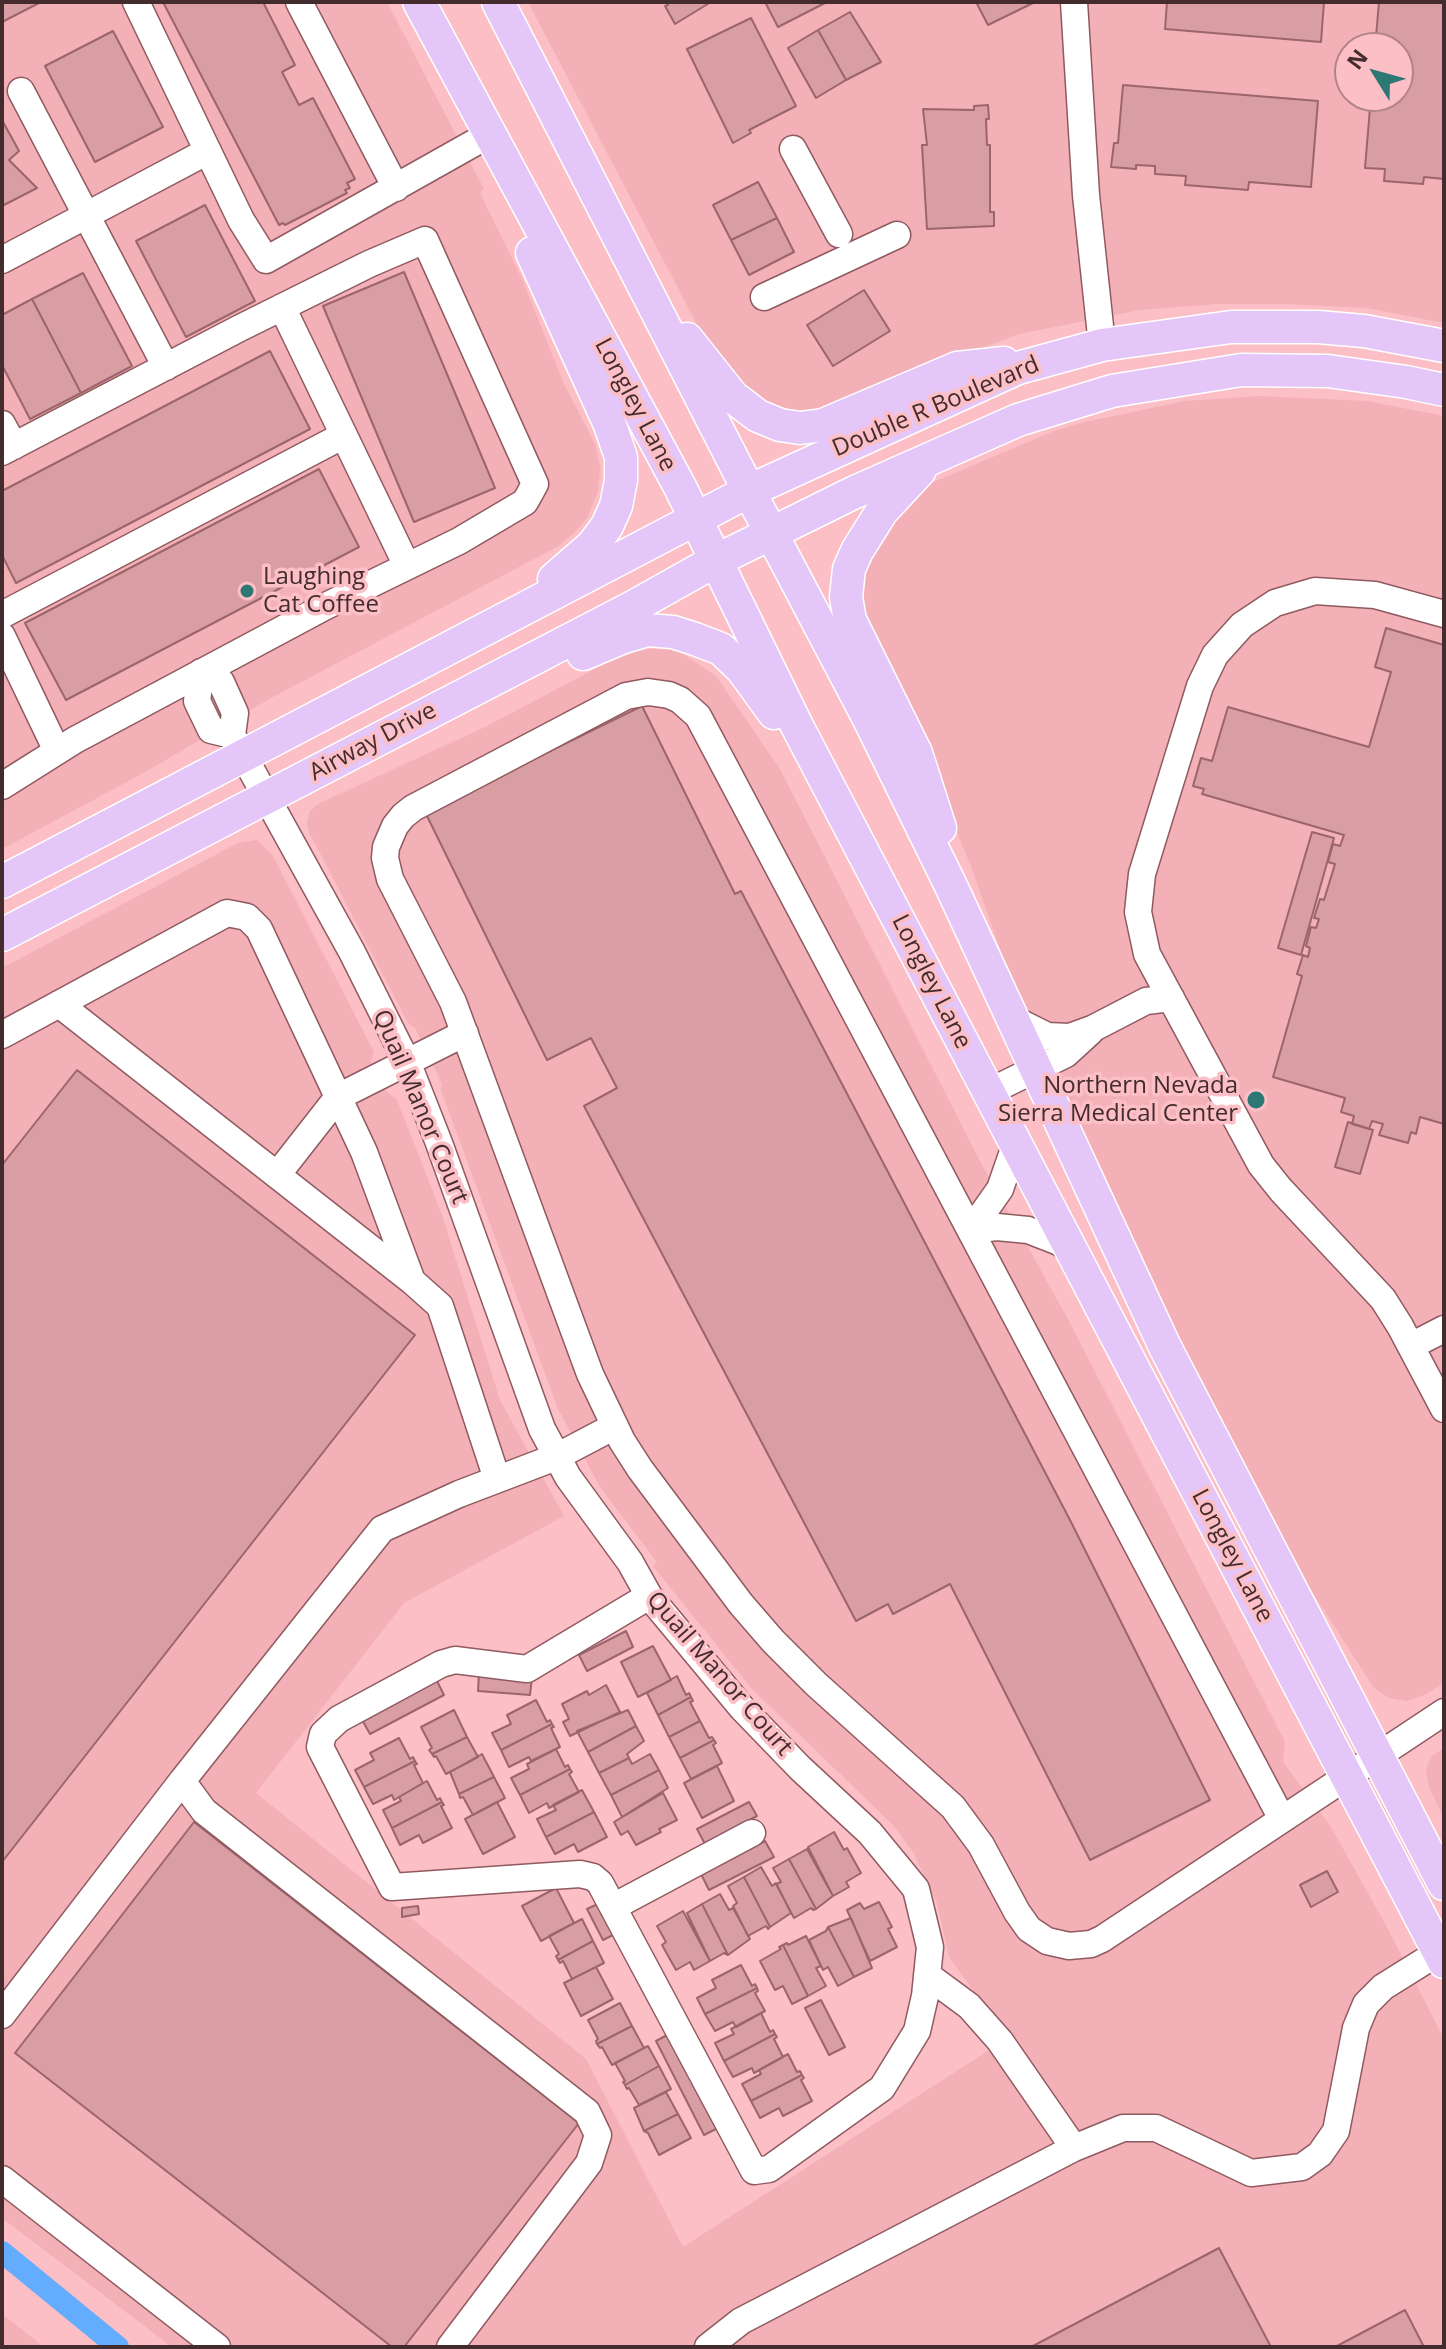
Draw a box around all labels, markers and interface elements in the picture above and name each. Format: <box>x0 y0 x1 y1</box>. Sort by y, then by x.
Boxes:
north arrow <box>1334 32 1414 112</box>
text: N <box>1339 43 1374 75</box>
street label: Longley Lane <box>588 334 682 476</box>
street label: Double R Boulevard <box>828 350 1044 464</box>
place label: Laughing Cat Coffee <box>263 563 379 619</box>
marker: Laughing Cat Coffee <box>238 582 256 600</box>
street label: Airway Drive <box>304 696 442 788</box>
street label: Longley Lane <box>885 910 977 1054</box>
street label: Quail Manor Court <box>366 1006 474 1208</box>
place label: Northern Nevada Sierra Medical Center <box>998 1072 1238 1128</box>
marker: Northern Nevada Sierra Medical Center <box>1245 1089 1267 1111</box>
street label: Longley Lane <box>1185 1485 1279 1627</box>
street label: Quail Manor Court <box>640 1586 798 1762</box>

